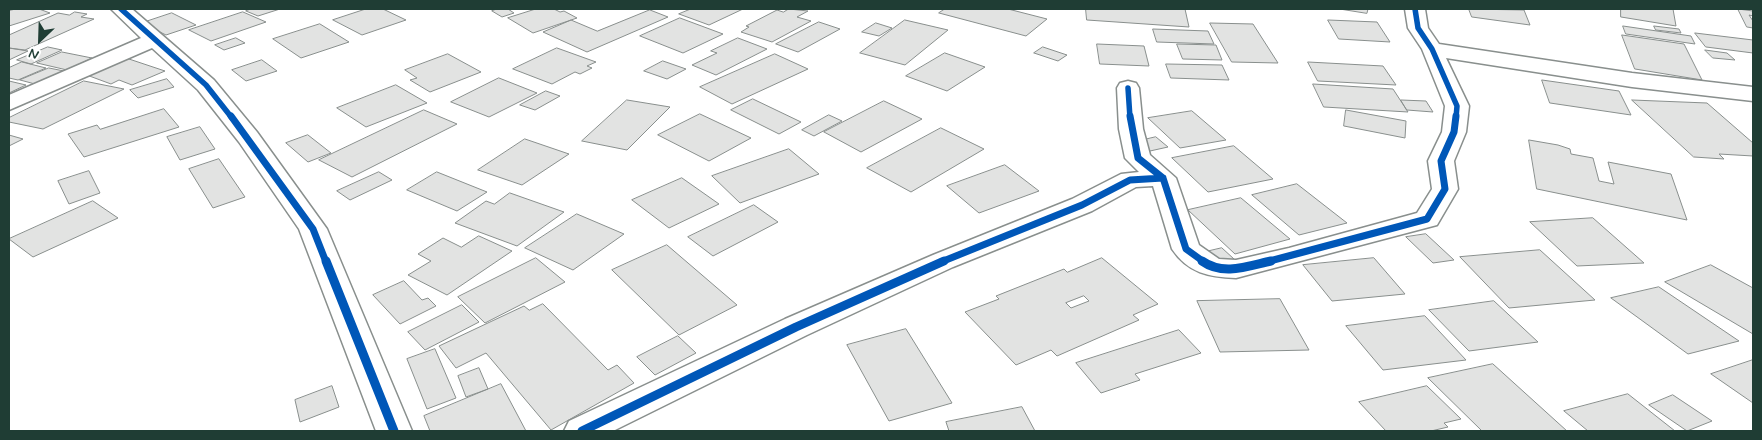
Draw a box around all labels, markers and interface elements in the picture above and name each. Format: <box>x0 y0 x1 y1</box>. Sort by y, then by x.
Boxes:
north arrow <box>15 15 65 65</box>
text: N <box>26 44 42 64</box>

